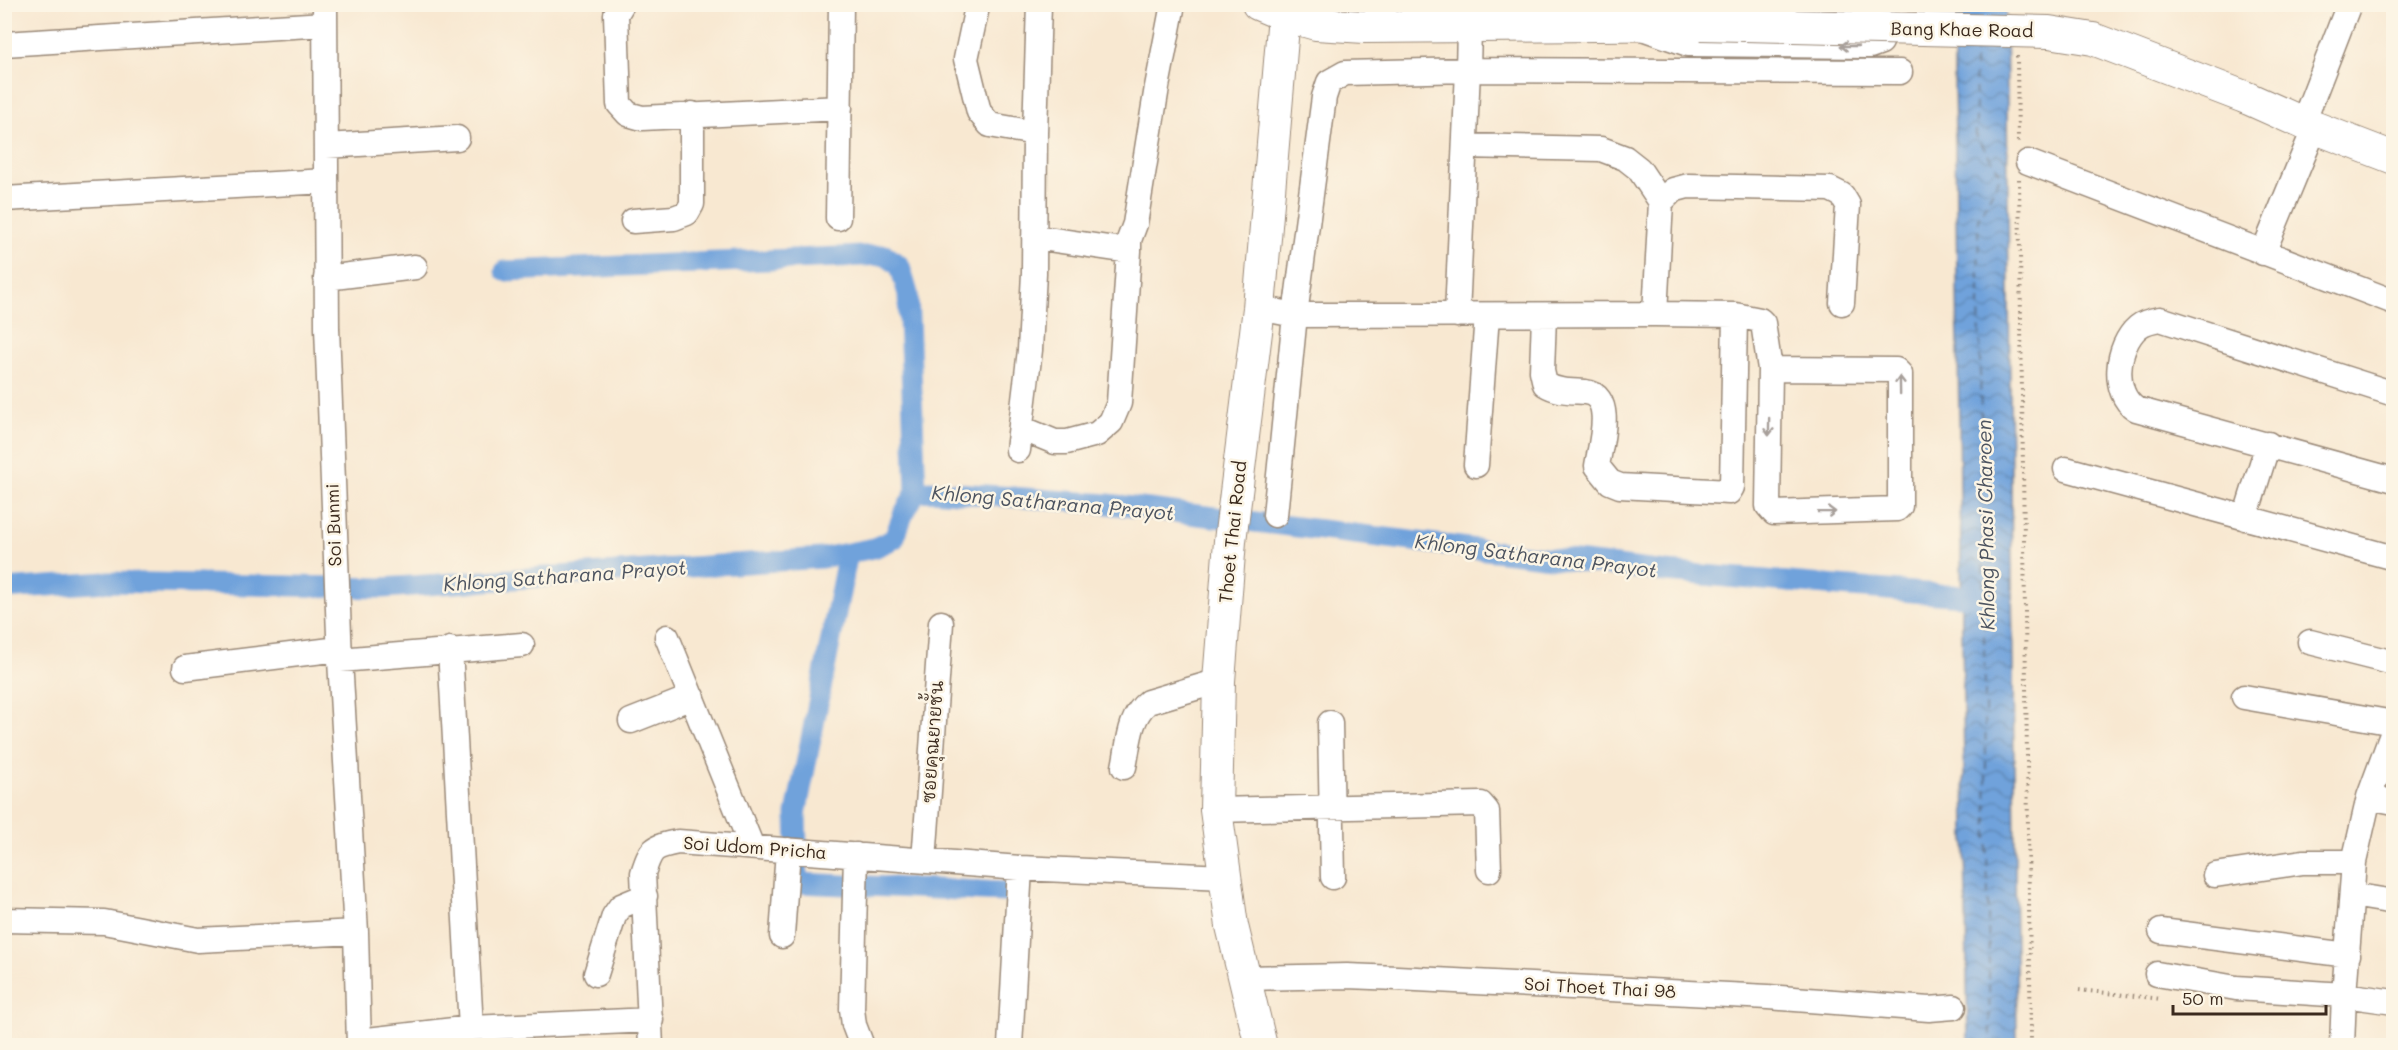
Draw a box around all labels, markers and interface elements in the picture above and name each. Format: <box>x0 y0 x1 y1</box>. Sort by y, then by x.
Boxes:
street label: Bang Khae Road <box>1891 16 2034 42</box>
one-way arrow <box>1840 40 1860 52</box>
one-way arrow <box>1895 376 1906 396</box>
one-way arrow <box>1763 417 1775 437</box>
water label: Khlong Phasi Charoen <box>1970 419 2000 631</box>
street label: Thoet Thai Road <box>1213 459 1251 604</box>
water label: Khlong Satharana Prayot <box>930 478 1176 526</box>
street label: Soi Bunmi <box>320 483 346 567</box>
one-way arrow <box>1817 506 1837 518</box>
water label: Khlong Satharana Prayot <box>1413 527 1659 583</box>
water label: Khlong Satharana Prayot <box>442 554 687 596</box>
street label: ซอยคุณยายชั้น <box>910 679 950 804</box>
street label: Soi Udom Pricha <box>683 830 828 864</box>
street label: Soi Thoet Thai 98 <box>1524 971 1677 1003</box>
scale bar <box>2173 978 2326 1016</box>
text: 50 m <box>2182 986 2224 1010</box>

